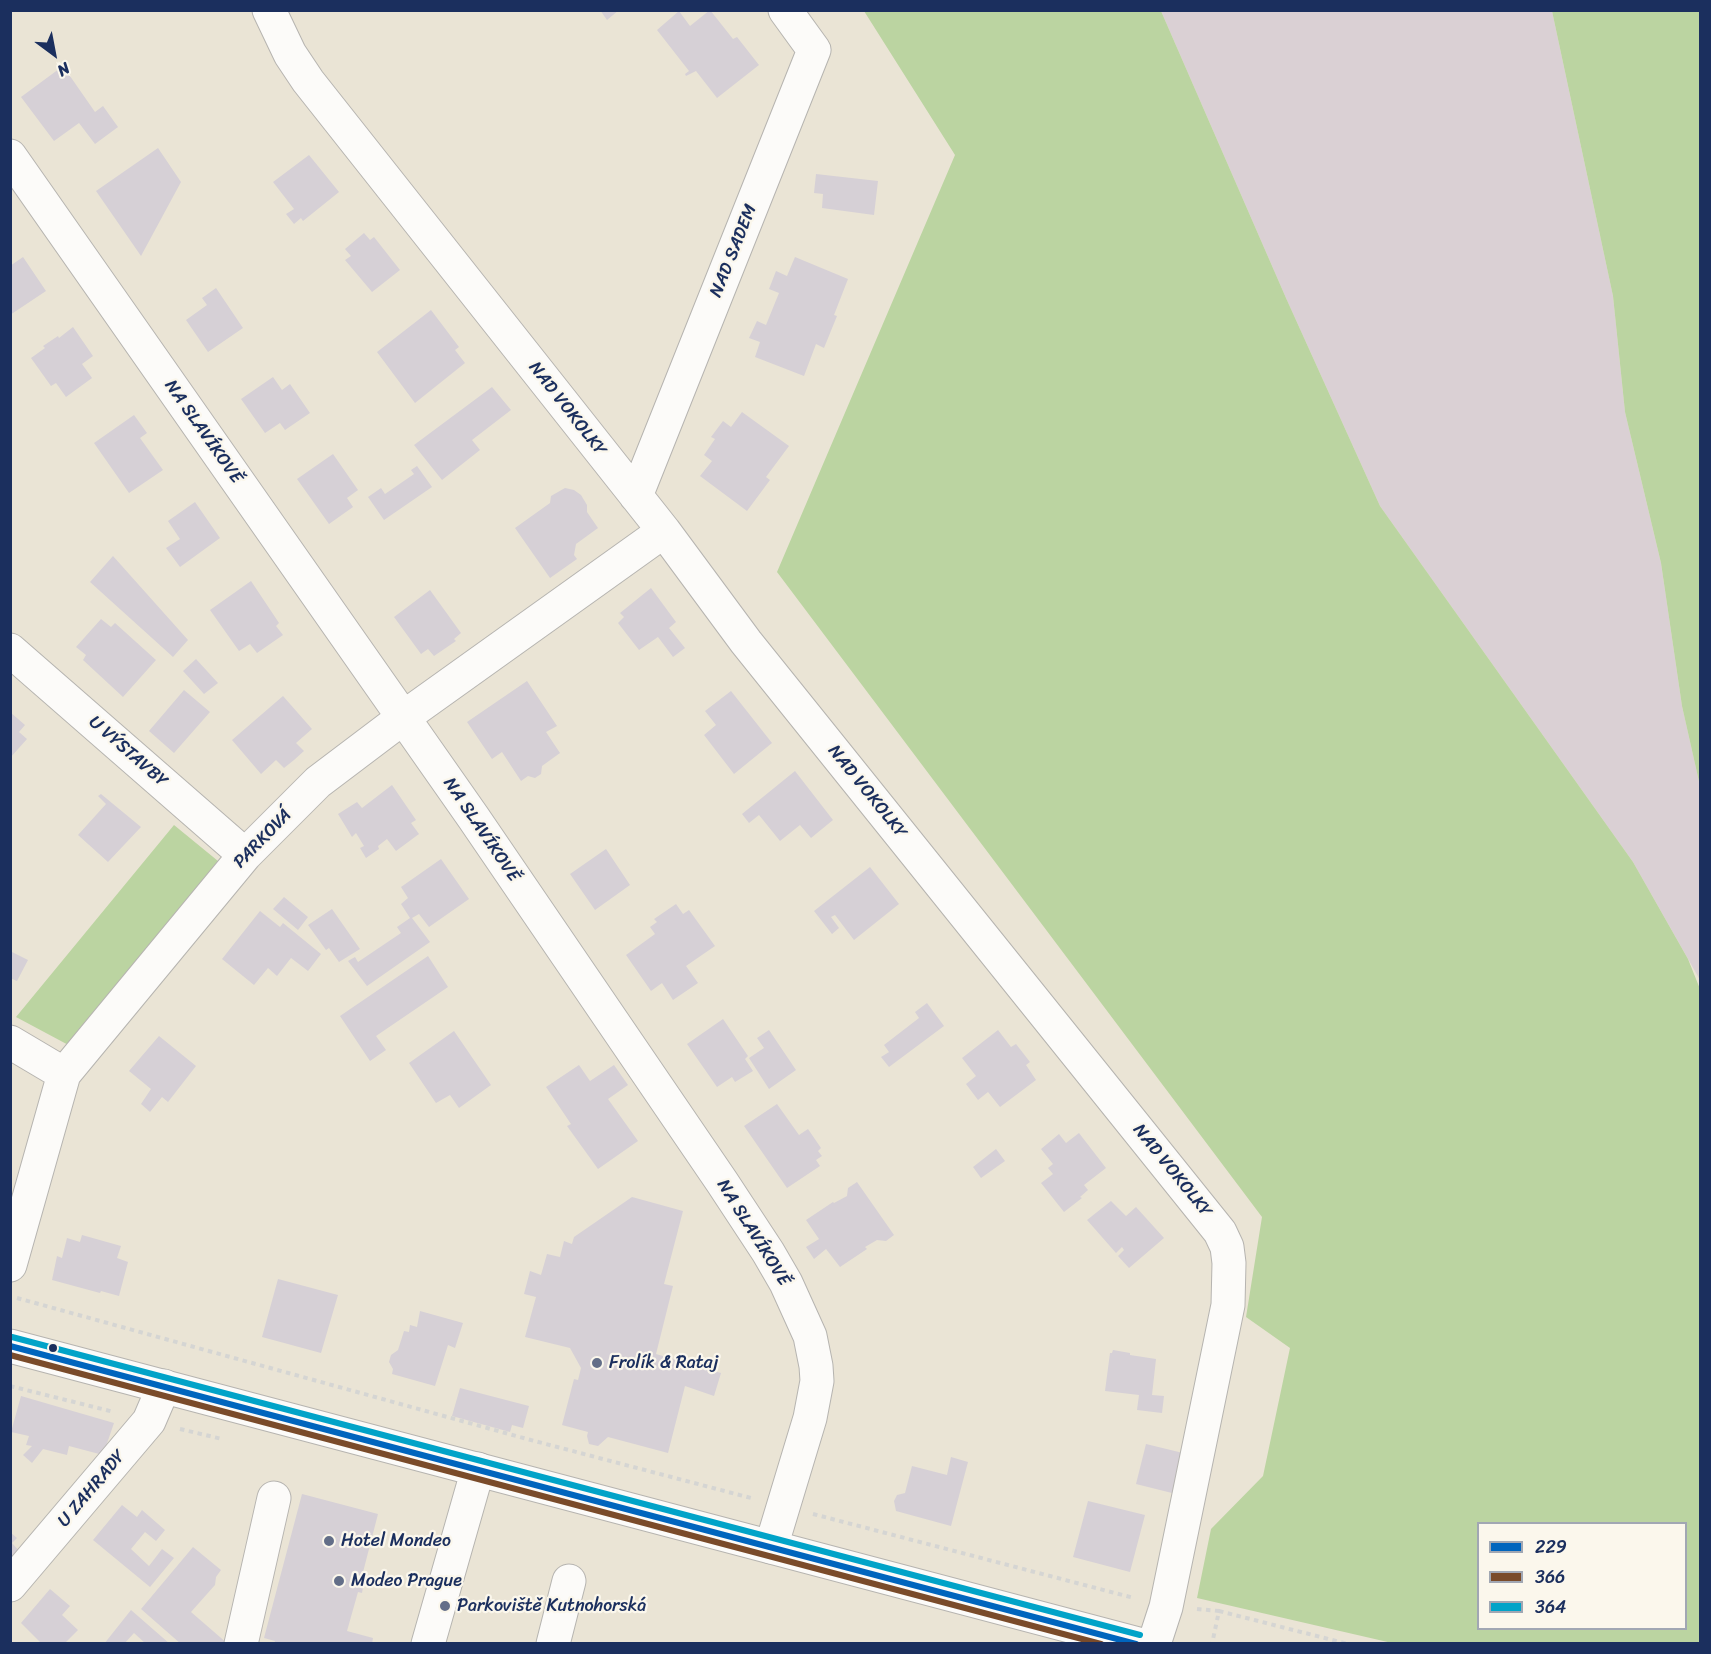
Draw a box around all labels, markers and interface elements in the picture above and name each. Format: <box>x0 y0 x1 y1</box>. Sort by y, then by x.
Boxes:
north arrow <box>24 24 84 84</box>
text: N <box>51 54 76 85</box>
street label: NAD SADEM <box>706 201 762 301</box>
street label: NAD VOKOLKY <box>523 357 611 461</box>
street label: NA SLAVÍKOVĚ <box>159 376 247 488</box>
street label: U VÝSTAVBY <box>84 712 172 792</box>
street label: NAD VOKOLKY <box>823 741 911 843</box>
street label: NA SLAVÍKOVĚ <box>438 774 524 886</box>
street label: PARKOVÁ <box>229 805 297 873</box>
street label: NAD VOKOLKY <box>1128 1120 1216 1222</box>
street label: NA SLAVÍKOVĚ <box>712 1176 794 1290</box>
unlabelled marker <box>47 1342 59 1354</box>
place label: Frolík & Rataj <box>609 1352 718 1374</box>
marker: Frolík & Rataj <box>590 1356 604 1370</box>
street label: U ZAHRADY <box>54 1446 130 1532</box>
legend <box>1477 1522 1687 1630</box>
place label: Hotel Mondeo <box>341 1530 451 1552</box>
text: 229 <box>1535 1531 1567 1563</box>
marker: Hotel Mondeo <box>322 1534 336 1548</box>
text: 366 <box>1535 1561 1565 1593</box>
place label: Modeo Prague <box>351 1570 462 1592</box>
marker: Modeo Prague <box>332 1574 346 1588</box>
text: 364 <box>1535 1591 1566 1623</box>
place label: Parkoviště Kutnohorská <box>457 1595 646 1617</box>
marker: Parkoviště Kutnohorská <box>438 1599 452 1613</box>

